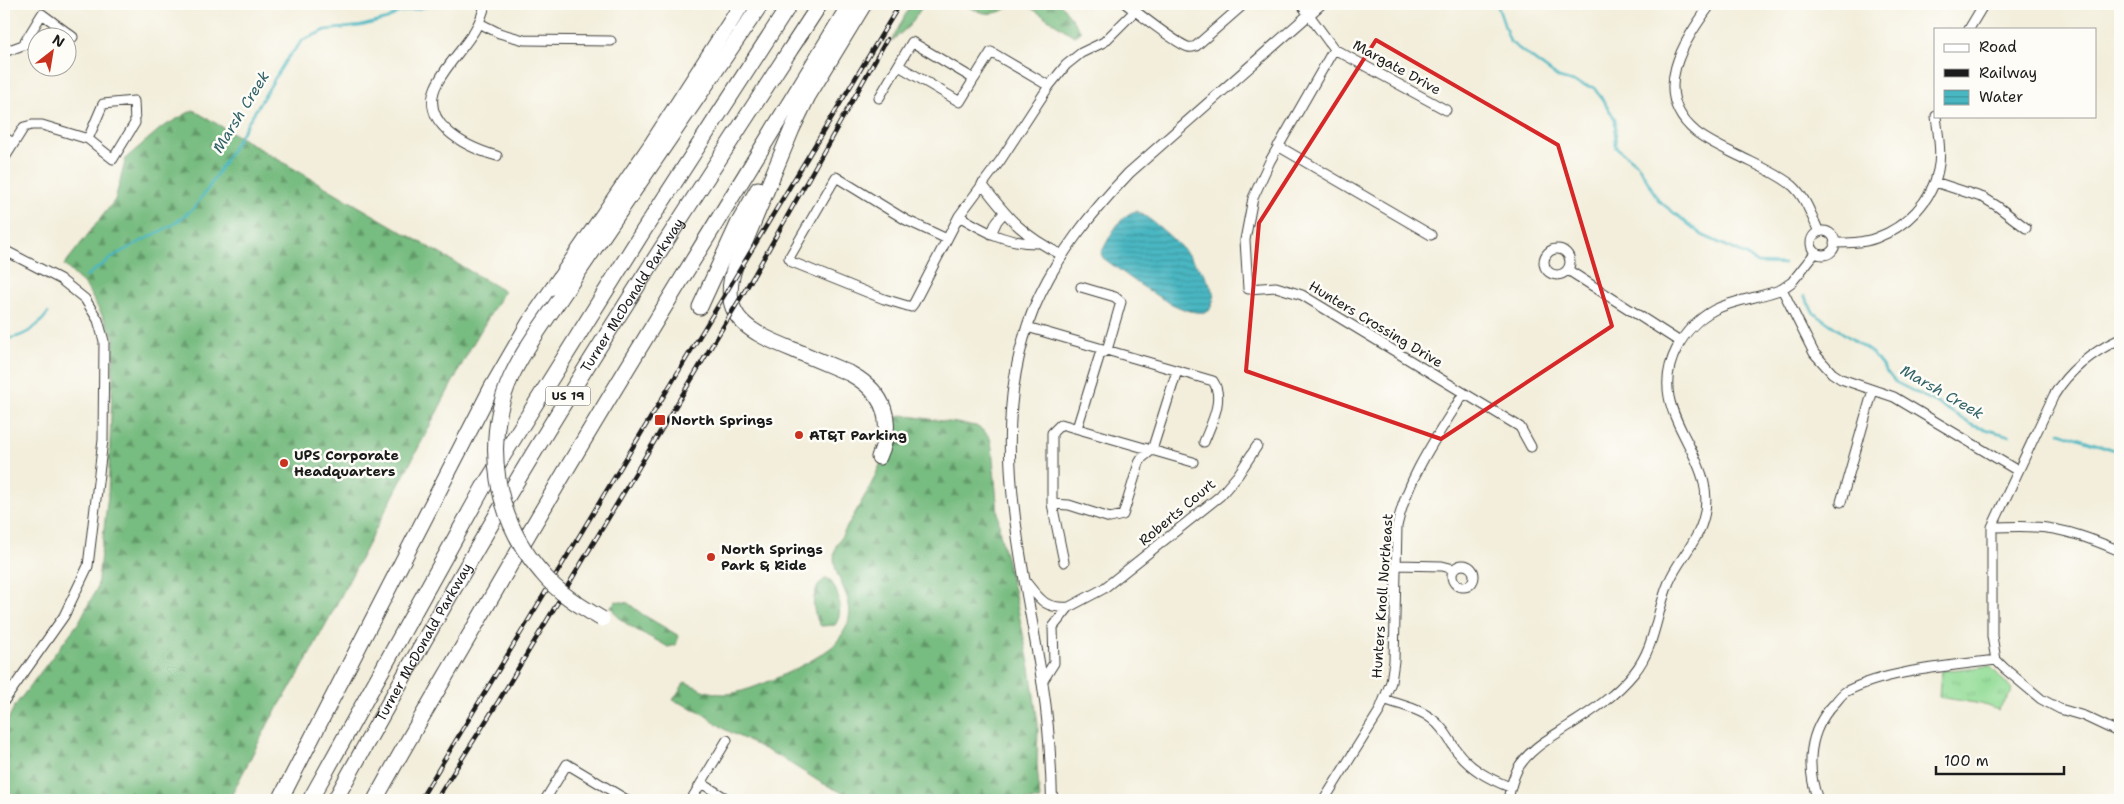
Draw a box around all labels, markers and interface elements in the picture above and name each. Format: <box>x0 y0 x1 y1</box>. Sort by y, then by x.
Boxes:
north arrow <box>28 28 78 78</box>
legend <box>1934 28 2096 118</box>
text: N <box>49 30 68 51</box>
street label: Margate Drive <box>1350 35 1444 99</box>
text: Road <box>1979 37 2017 57</box>
text: Railway <box>1979 63 2037 83</box>
water label: Marsh Creek <box>208 67 274 157</box>
text: Water <box>1979 87 2023 107</box>
street label: Turner McDonald Parkway <box>576 214 688 376</box>
street label: Hunters Crossing Drive <box>1306 277 1446 371</box>
water label: Marsh Creek <box>1897 360 1988 424</box>
road number: US 19 <box>546 386 590 406</box>
place label: North Springs <box>671 411 773 429</box>
marker: North Springs <box>653 413 667 427</box>
place label: AT&T Parking <box>809 426 907 444</box>
marker: AT&T Parking <box>793 429 805 441</box>
place label: UPS Corporate Headquarters <box>294 446 399 480</box>
marker: UPS Corporate Headquarters <box>278 457 290 469</box>
street label: Roberts Court <box>1135 475 1219 549</box>
street label: Hunters Knoll Northeast <box>1367 513 1397 679</box>
place label: North Springs Park & Ride <box>721 540 823 574</box>
marker: North Springs Park & Ride <box>705 551 717 563</box>
street label: Turner McDonald Parkway <box>371 559 476 725</box>
scale bar <box>1936 744 2064 776</box>
text: 100 m <box>1944 751 1989 771</box>

